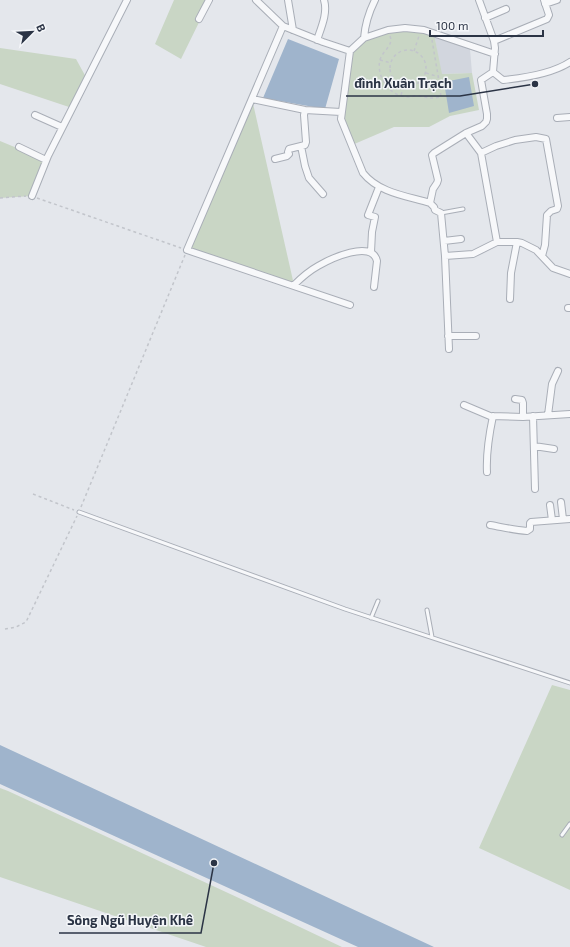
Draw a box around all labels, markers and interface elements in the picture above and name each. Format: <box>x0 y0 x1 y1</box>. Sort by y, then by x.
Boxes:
north arrow <box>12 12 52 52</box>
scale bar <box>430 12 543 38</box>
text: 100 m <box>436 18 468 32</box>
text: B <box>34 22 49 34</box>
callout: đình Xuân Trạch <box>346 71 460 96</box>
text: đình Xuân Trạch <box>354 75 452 91</box>
callout: Sông Ngũ Huyện Khê <box>59 908 201 933</box>
text: Sông Ngũ Huyện Khê <box>67 912 193 928</box>

